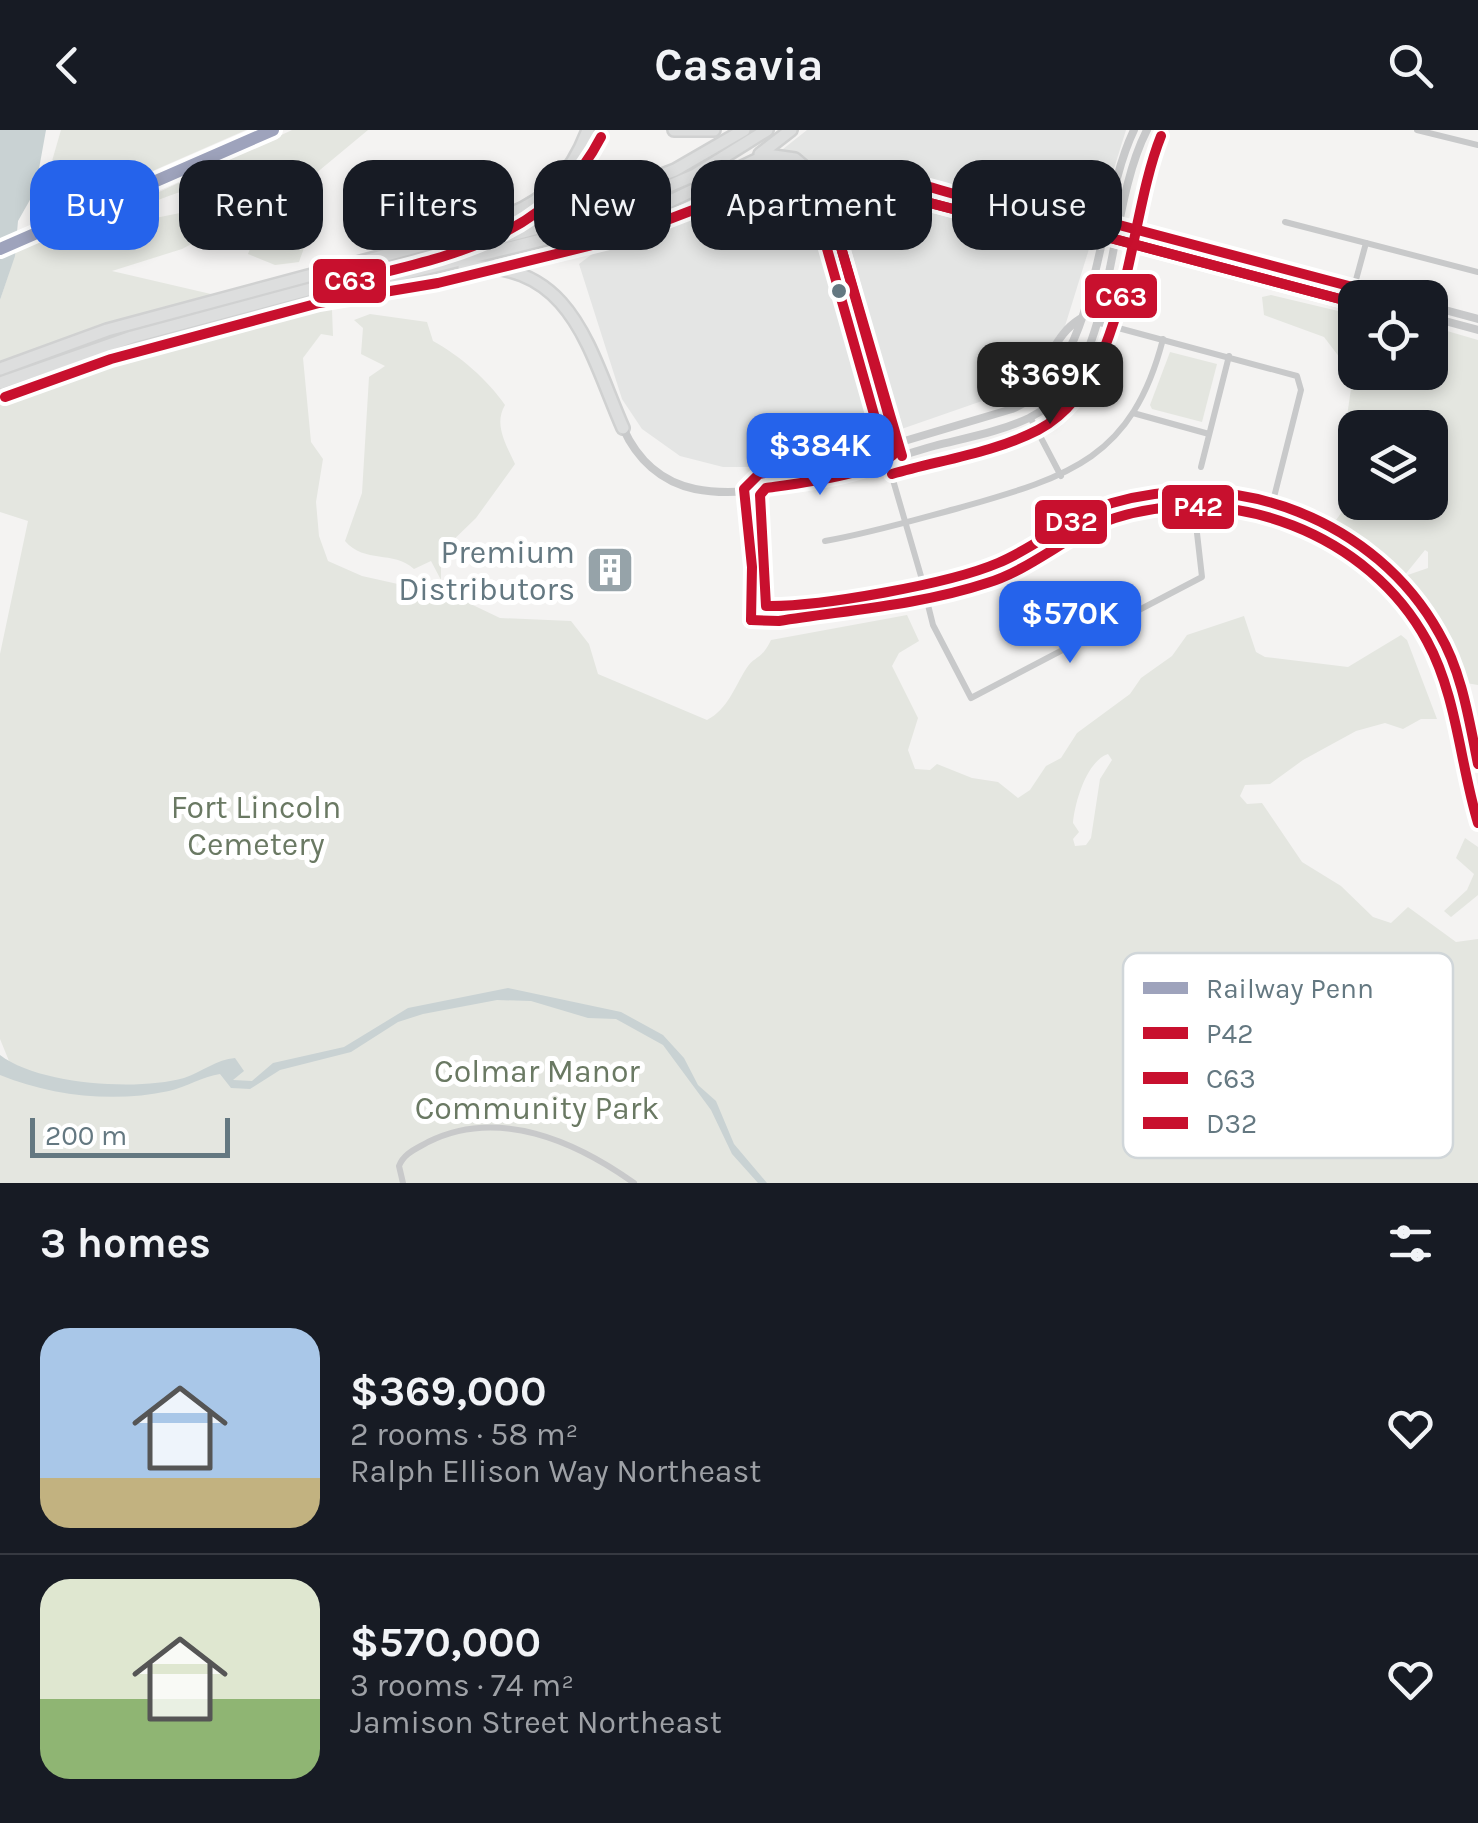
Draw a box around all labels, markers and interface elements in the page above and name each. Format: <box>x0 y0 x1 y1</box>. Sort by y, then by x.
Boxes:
icon: back <box>40 38 95 93</box>
icon: search <box>1383 38 1438 93</box>
text: Casavia <box>654 39 824 91</box>
chip: Buy <box>30 160 159 250</box>
chip: Rent <box>179 160 323 250</box>
chip: Filters <box>343 160 514 250</box>
chip: New <box>534 160 671 250</box>
chip: Apartment <box>691 160 932 250</box>
chip: House <box>952 160 1122 250</box>
line badge: C63 <box>311 257 388 305</box>
text: C63 <box>324 264 376 297</box>
line badge: C63 <box>1083 272 1159 320</box>
text: C63 <box>1095 280 1147 313</box>
map controls <box>1338 280 1448 520</box>
button: locate <box>1338 280 1448 390</box>
unlabelled marker <box>829 281 849 301</box>
pin: $369K <box>980 342 1120 427</box>
text: $369K <box>999 356 1101 393</box>
button: layers <box>1338 410 1448 520</box>
pin: $384K <box>750 413 890 498</box>
text: $384K <box>769 427 871 464</box>
line badge: P42 <box>1160 483 1236 531</box>
text: P42 <box>1173 490 1223 523</box>
line badge: D32 <box>1033 498 1109 546</box>
text: D32 <box>1044 505 1098 538</box>
place label: Premium Distributors <box>398 534 575 608</box>
building icon: Premium Distributors <box>584 544 636 596</box>
pin: $570K <box>1000 581 1140 666</box>
text: $570K <box>1021 595 1119 632</box>
park label: Fort Lincoln Cemetery <box>171 789 341 863</box>
legend <box>1123 953 1453 1158</box>
text: Railway Penn <box>1206 972 1374 1005</box>
text: P42 <box>1206 1017 1253 1050</box>
park label: Colmar Manor Community Park <box>415 1053 659 1127</box>
text: C63 <box>1206 1062 1256 1095</box>
text: D32 <box>1206 1107 1257 1140</box>
scale bar <box>30 1113 230 1158</box>
text: 200 m <box>45 1119 127 1152</box>
icon: filters <box>1383 1216 1438 1271</box>
text: 3 homes <box>40 1218 211 1268</box>
text: $369,000 <box>350 1366 547 1416</box>
icon: home <box>120 1368 240 1488</box>
icon: heart <box>1383 1401 1438 1456</box>
text: 2 rooms · 58 m² <box>350 1416 578 1453</box>
text: Ralph Ellison Way Northeast <box>350 1453 761 1490</box>
text: $570,000 <box>350 1617 541 1667</box>
icon: home <box>120 1619 240 1739</box>
icon: heart <box>1383 1652 1438 1707</box>
text: 3 rooms · 74 m² <box>350 1667 574 1704</box>
text: Jamison Street Northeast <box>350 1704 722 1741</box>

